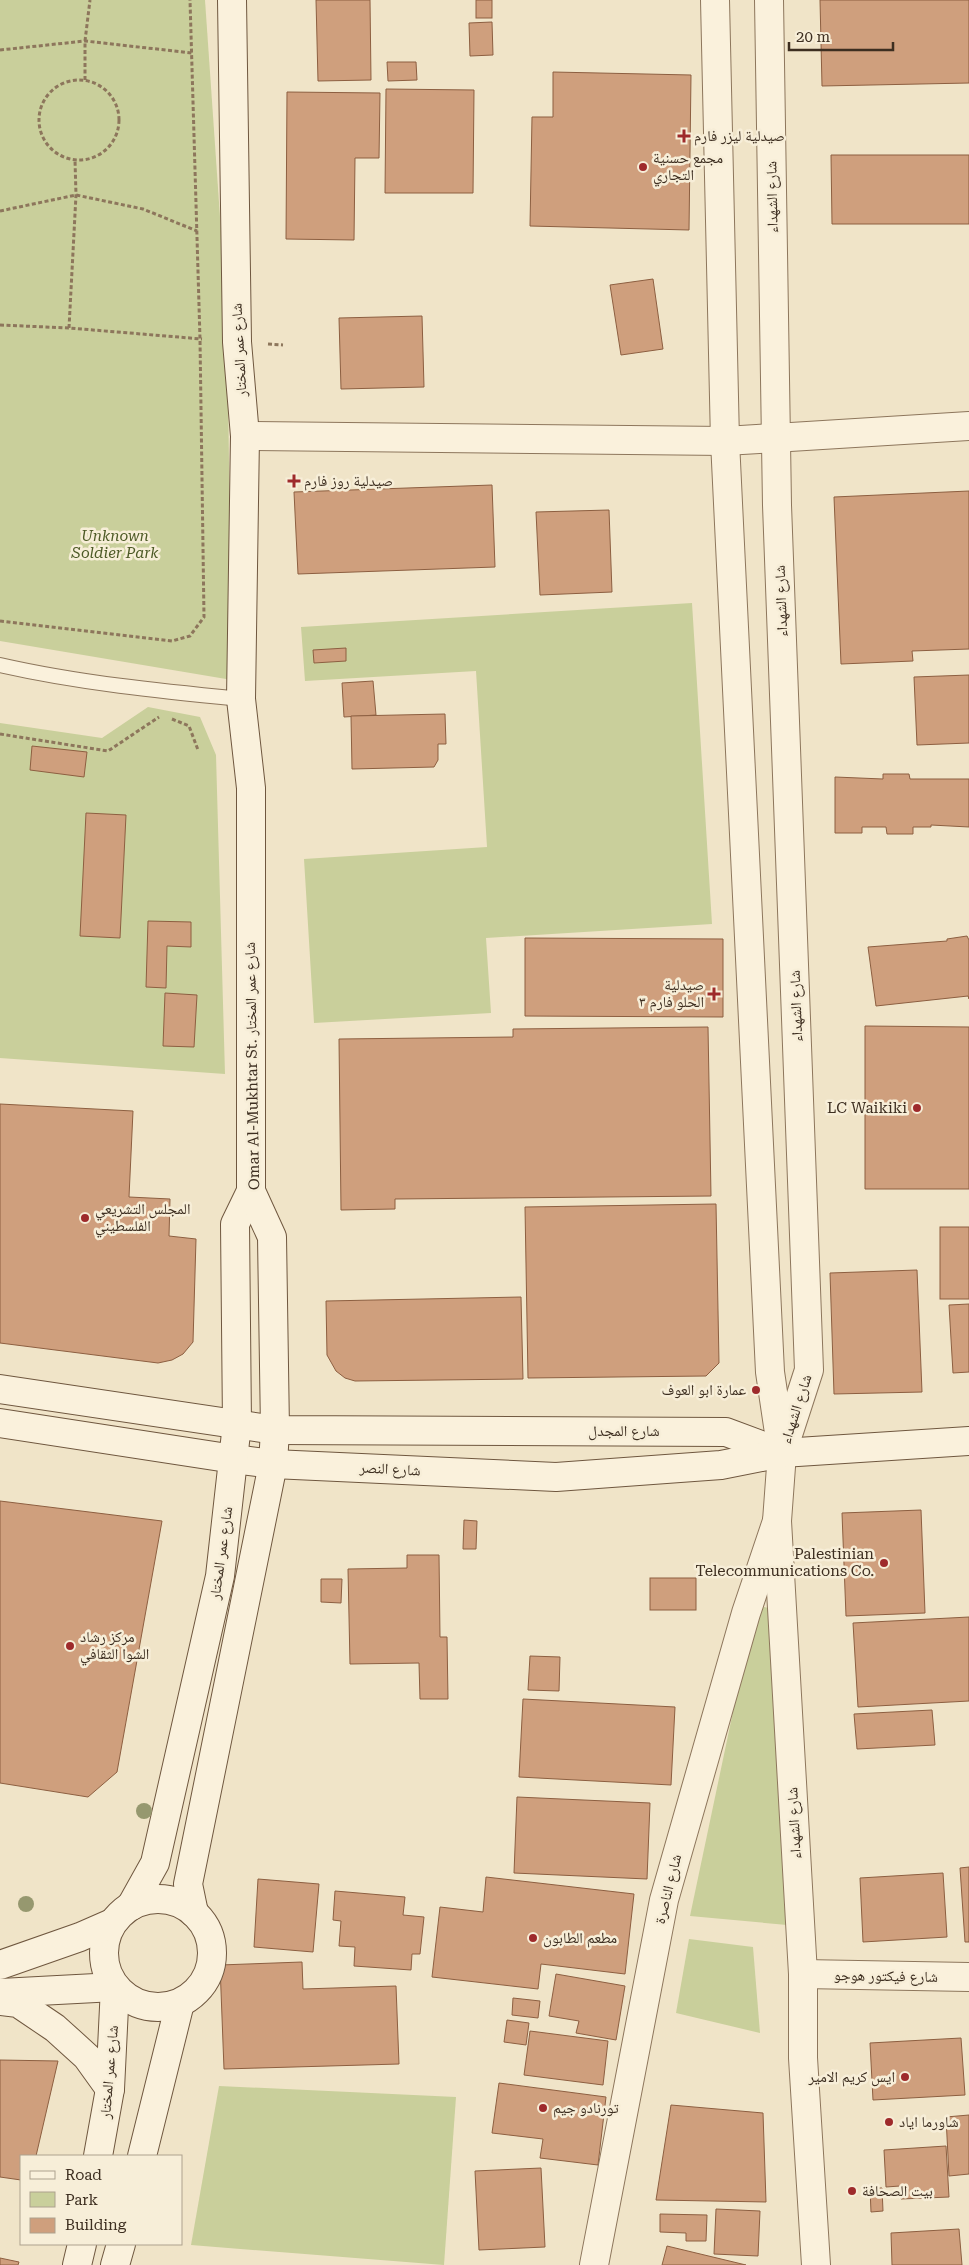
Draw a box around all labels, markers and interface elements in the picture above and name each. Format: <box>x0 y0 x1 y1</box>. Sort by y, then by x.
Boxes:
scale bar <box>789 20 893 52</box>
text: 20 m <box>796 28 831 46</box>
place label: صيدلية ليزر فارم <box>694 127 785 146</box>
marker: صيدلية ليزر فارم <box>678 130 690 142</box>
place label: مجمع حسنية التجاري <box>653 149 723 187</box>
marker: مجمع حسنية التجاري <box>637 161 649 173</box>
street label: شارع الشهداء <box>762 161 783 233</box>
street label: شارع عمر المختار <box>228 302 251 398</box>
place label: صيدلية روز فارم <box>304 472 393 491</box>
marker: صيدلية روز فارم <box>288 475 300 487</box>
park label: Unknown Soldier Park <box>71 527 159 562</box>
street label: شارع الشهداء <box>771 565 792 637</box>
street label: Omar Al-Mukhtar St. شارع عمر المختار <box>241 942 264 1190</box>
street label: شارع الشهداء <box>786 970 807 1042</box>
place label: صيدلية الحلو فارم ٣ <box>639 976 704 1012</box>
marker: صيدلية الحلو فارم ٣ <box>708 988 720 1000</box>
place label: LC Waikiki <box>827 1099 907 1117</box>
marker: LC Waikiki <box>911 1102 923 1114</box>
place label: المجلس التشريعي الفلسطيني <box>95 1200 190 1238</box>
marker: المجلس التشريعي الفلسطيني <box>79 1212 91 1224</box>
street label: شارع الشهداء <box>776 1372 817 1446</box>
place label: عمارة ابو العوف <box>662 1381 746 1399</box>
marker: عمارة ابو العوف <box>750 1384 762 1396</box>
street label: شارع المجدل <box>588 1422 660 1441</box>
street label: شارع النصر <box>358 1458 421 1481</box>
street label: شارع عمر المختار <box>205 1505 237 1602</box>
place label: Palestinian Telecommunications Co. <box>696 1545 874 1580</box>
marker: Palestinian Telecommunications Co. <box>878 1557 890 1569</box>
place label: مركز رشاد الشوا الثقافي <box>80 1628 149 1666</box>
marker: مركز رشاد الشوا الثقافي <box>64 1640 76 1652</box>
street label: شارع الشهداء <box>783 1786 806 1859</box>
street label: شارع الناصرة <box>651 1852 686 1926</box>
place label: مطعم الطابون <box>543 1929 617 1948</box>
marker: مطعم الطابون <box>527 1932 539 1944</box>
street label: شارع فيكتور هوجو <box>834 1966 938 1987</box>
street label: شارع عمر المختار <box>96 2024 123 2121</box>
place label: ايس كريم الامير <box>807 2068 895 2087</box>
marker: ايس كريم الامير <box>899 2071 911 2083</box>
place label: تورنادو جيم <box>553 2099 619 2118</box>
marker: تورنادو جيم <box>537 2102 549 2114</box>
place label: شاورما اياد <box>899 2113 959 2131</box>
marker: شاورما اياد <box>883 2116 895 2128</box>
legend <box>20 2155 182 2245</box>
text: Road <box>65 2166 102 2184</box>
place label: بيت الصحافة <box>862 2182 933 2200</box>
marker: بيت الصحافة <box>846 2185 858 2197</box>
text: Park <box>65 2191 99 2209</box>
text: Building <box>65 2216 127 2234</box>

